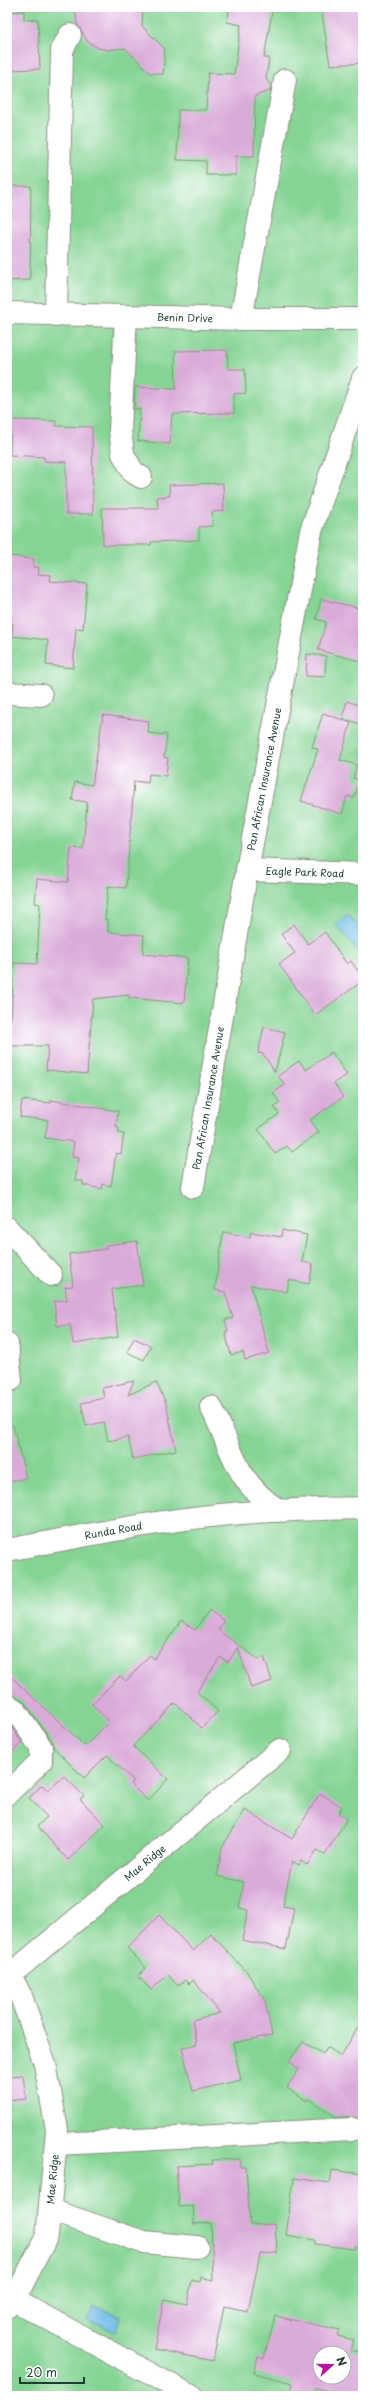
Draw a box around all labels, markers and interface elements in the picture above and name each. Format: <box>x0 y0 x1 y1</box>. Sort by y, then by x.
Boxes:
street label: Benin Drive <box>157 309 213 325</box>
street label: Pan African Insurance Avenue <box>243 706 284 852</box>
street label: Eagle Park Road <box>265 863 345 880</box>
street label: Pan African Insurance Avenue <box>188 1025 227 1171</box>
street label: Runda Road <box>83 1518 143 1542</box>
street label: Mae Ridge <box>120 1841 168 1884</box>
street label: Mae Ridge <box>42 2153 62 2205</box>
north arrow <box>312 2345 352 2385</box>
text: N <box>332 2354 351 2369</box>
scale bar <box>20 2359 84 2385</box>
text: 20 m <box>26 2363 57 2381</box>

